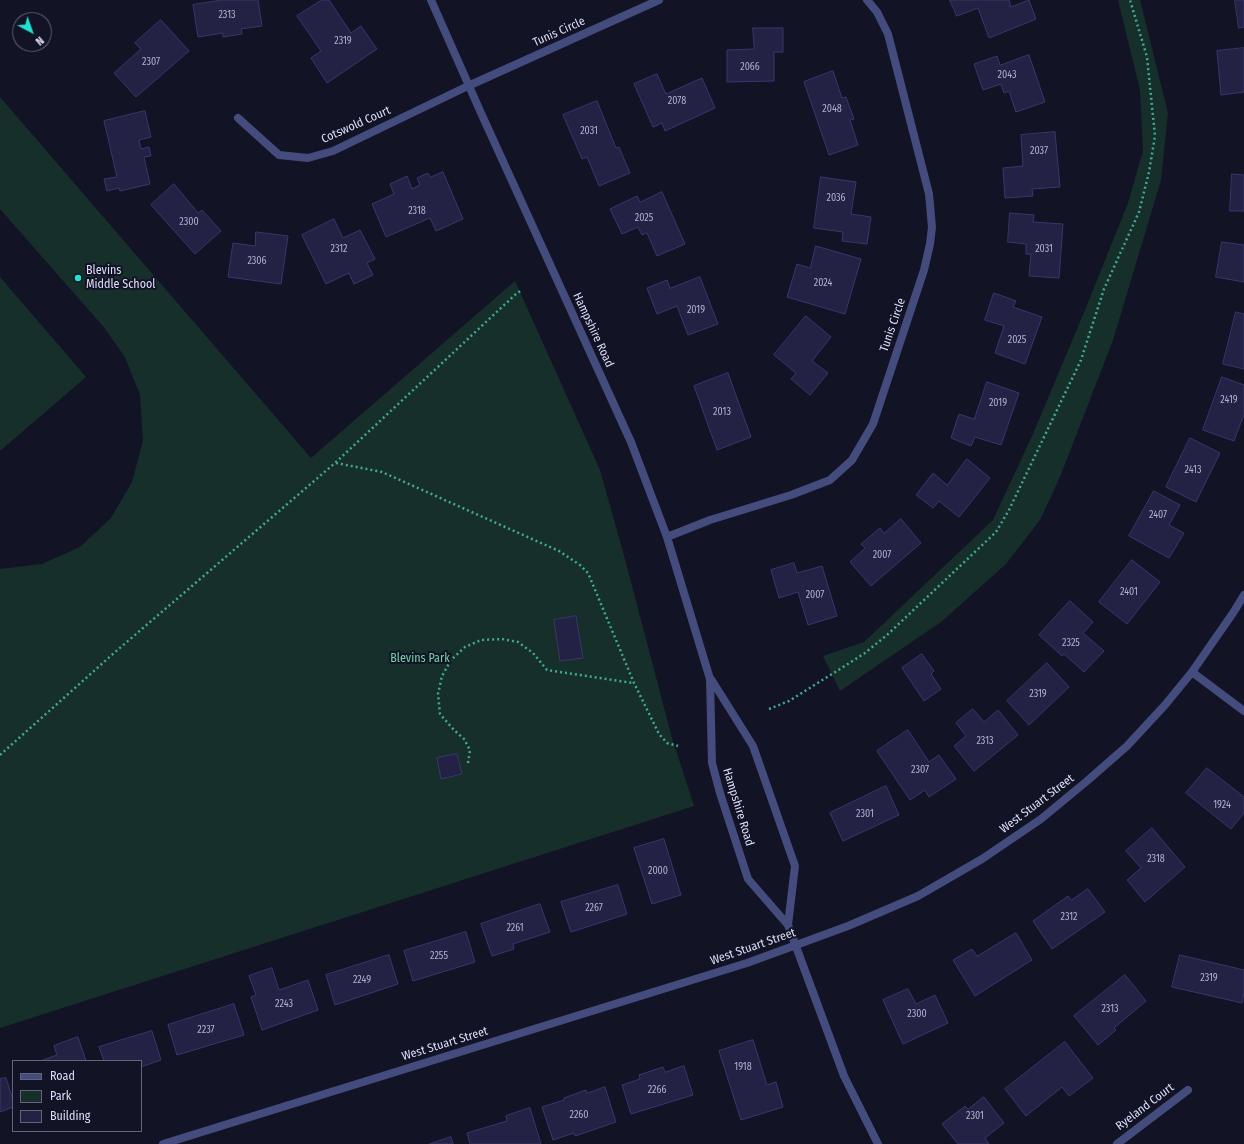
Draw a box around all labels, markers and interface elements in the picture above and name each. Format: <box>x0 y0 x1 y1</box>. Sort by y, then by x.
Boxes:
house number: 2313 <box>218 9 236 21</box>
north arrow <box>12 12 52 52</box>
street label: Tunis Circle <box>531 14 587 50</box>
text: N <box>33 34 46 48</box>
house number: 2319 <box>334 35 352 47</box>
house number: 2307 <box>142 56 160 68</box>
house number: 2066 <box>740 61 760 73</box>
house number: 2043 <box>998 69 1016 81</box>
house number: 2078 <box>668 95 686 107</box>
street label: Cotswold Court <box>319 103 393 147</box>
house number: 2048 <box>822 103 842 115</box>
house number: 2031 <box>580 125 598 137</box>
house number: 2037 <box>1030 145 1048 157</box>
house number: 2036 <box>827 192 845 204</box>
house number: 2318 <box>408 205 426 217</box>
house number: 2025 <box>635 212 653 224</box>
house number: 2300 <box>179 216 199 228</box>
house number: 2312 <box>331 243 347 255</box>
house number: 2031 <box>1035 243 1053 255</box>
house number: 2306 <box>247 255 267 267</box>
place label: Blevins Middle School <box>86 264 155 292</box>
marker: Blevins Middle School <box>73 273 83 283</box>
house number: 2024 <box>814 277 832 289</box>
street label: Hampshire Road <box>569 290 617 370</box>
street label: Tunis Circle <box>877 296 909 354</box>
house number: 2019 <box>687 304 705 316</box>
house number: 2025 <box>1008 334 1026 346</box>
house number: 2419 <box>1220 394 1238 406</box>
house number: 2019 <box>989 397 1007 409</box>
house number: 2013 <box>713 406 731 418</box>
house number: 2413 <box>1185 464 1201 476</box>
house number: 2407 <box>1149 509 1167 521</box>
house number: 2007 <box>873 549 891 561</box>
house number: 2401 <box>1120 586 1138 598</box>
house number: 2007 <box>806 589 824 601</box>
house number: 2325 <box>1062 637 1080 649</box>
park label: Blevins Park <box>390 652 450 666</box>
house number: 2319 <box>1029 688 1047 700</box>
house number: 2313 <box>976 735 994 747</box>
house number: 2307 <box>911 764 929 776</box>
street label: Hampshire Road <box>719 766 757 848</box>
street label: West Stuart Street <box>997 771 1077 837</box>
house number: 1924 <box>1213 799 1231 811</box>
house number: 2301 <box>856 808 874 820</box>
house number: 2318 <box>1147 853 1165 865</box>
house number: 2000 <box>648 865 668 877</box>
house number: 2267 <box>585 902 603 914</box>
house number: 2312 <box>1061 911 1077 923</box>
house number: 2261 <box>506 922 524 934</box>
street label: West Stuart Street <box>709 926 797 968</box>
house number: 2255 <box>430 950 448 962</box>
house number: 2319 <box>1200 972 1218 984</box>
house number: 2249 <box>353 974 371 986</box>
house number: 2243 <box>275 998 293 1010</box>
house number: 2313 <box>1101 1003 1119 1015</box>
house number: 2300 <box>907 1008 927 1020</box>
house number: 2237 <box>197 1024 215 1036</box>
street label: West Stuart Street <box>400 1024 490 1064</box>
legend <box>12 1060 142 1132</box>
house number: 1918 <box>734 1061 752 1073</box>
text: Road <box>50 1069 75 1083</box>
street label: Ryeland Court <box>1113 1081 1177 1133</box>
house number: 2266 <box>648 1084 666 1096</box>
text: Park <box>50 1089 71 1103</box>
text: Building <box>50 1109 90 1123</box>
house number: 2260 <box>570 1109 588 1121</box>
house number: 2301 <box>966 1110 984 1122</box>

